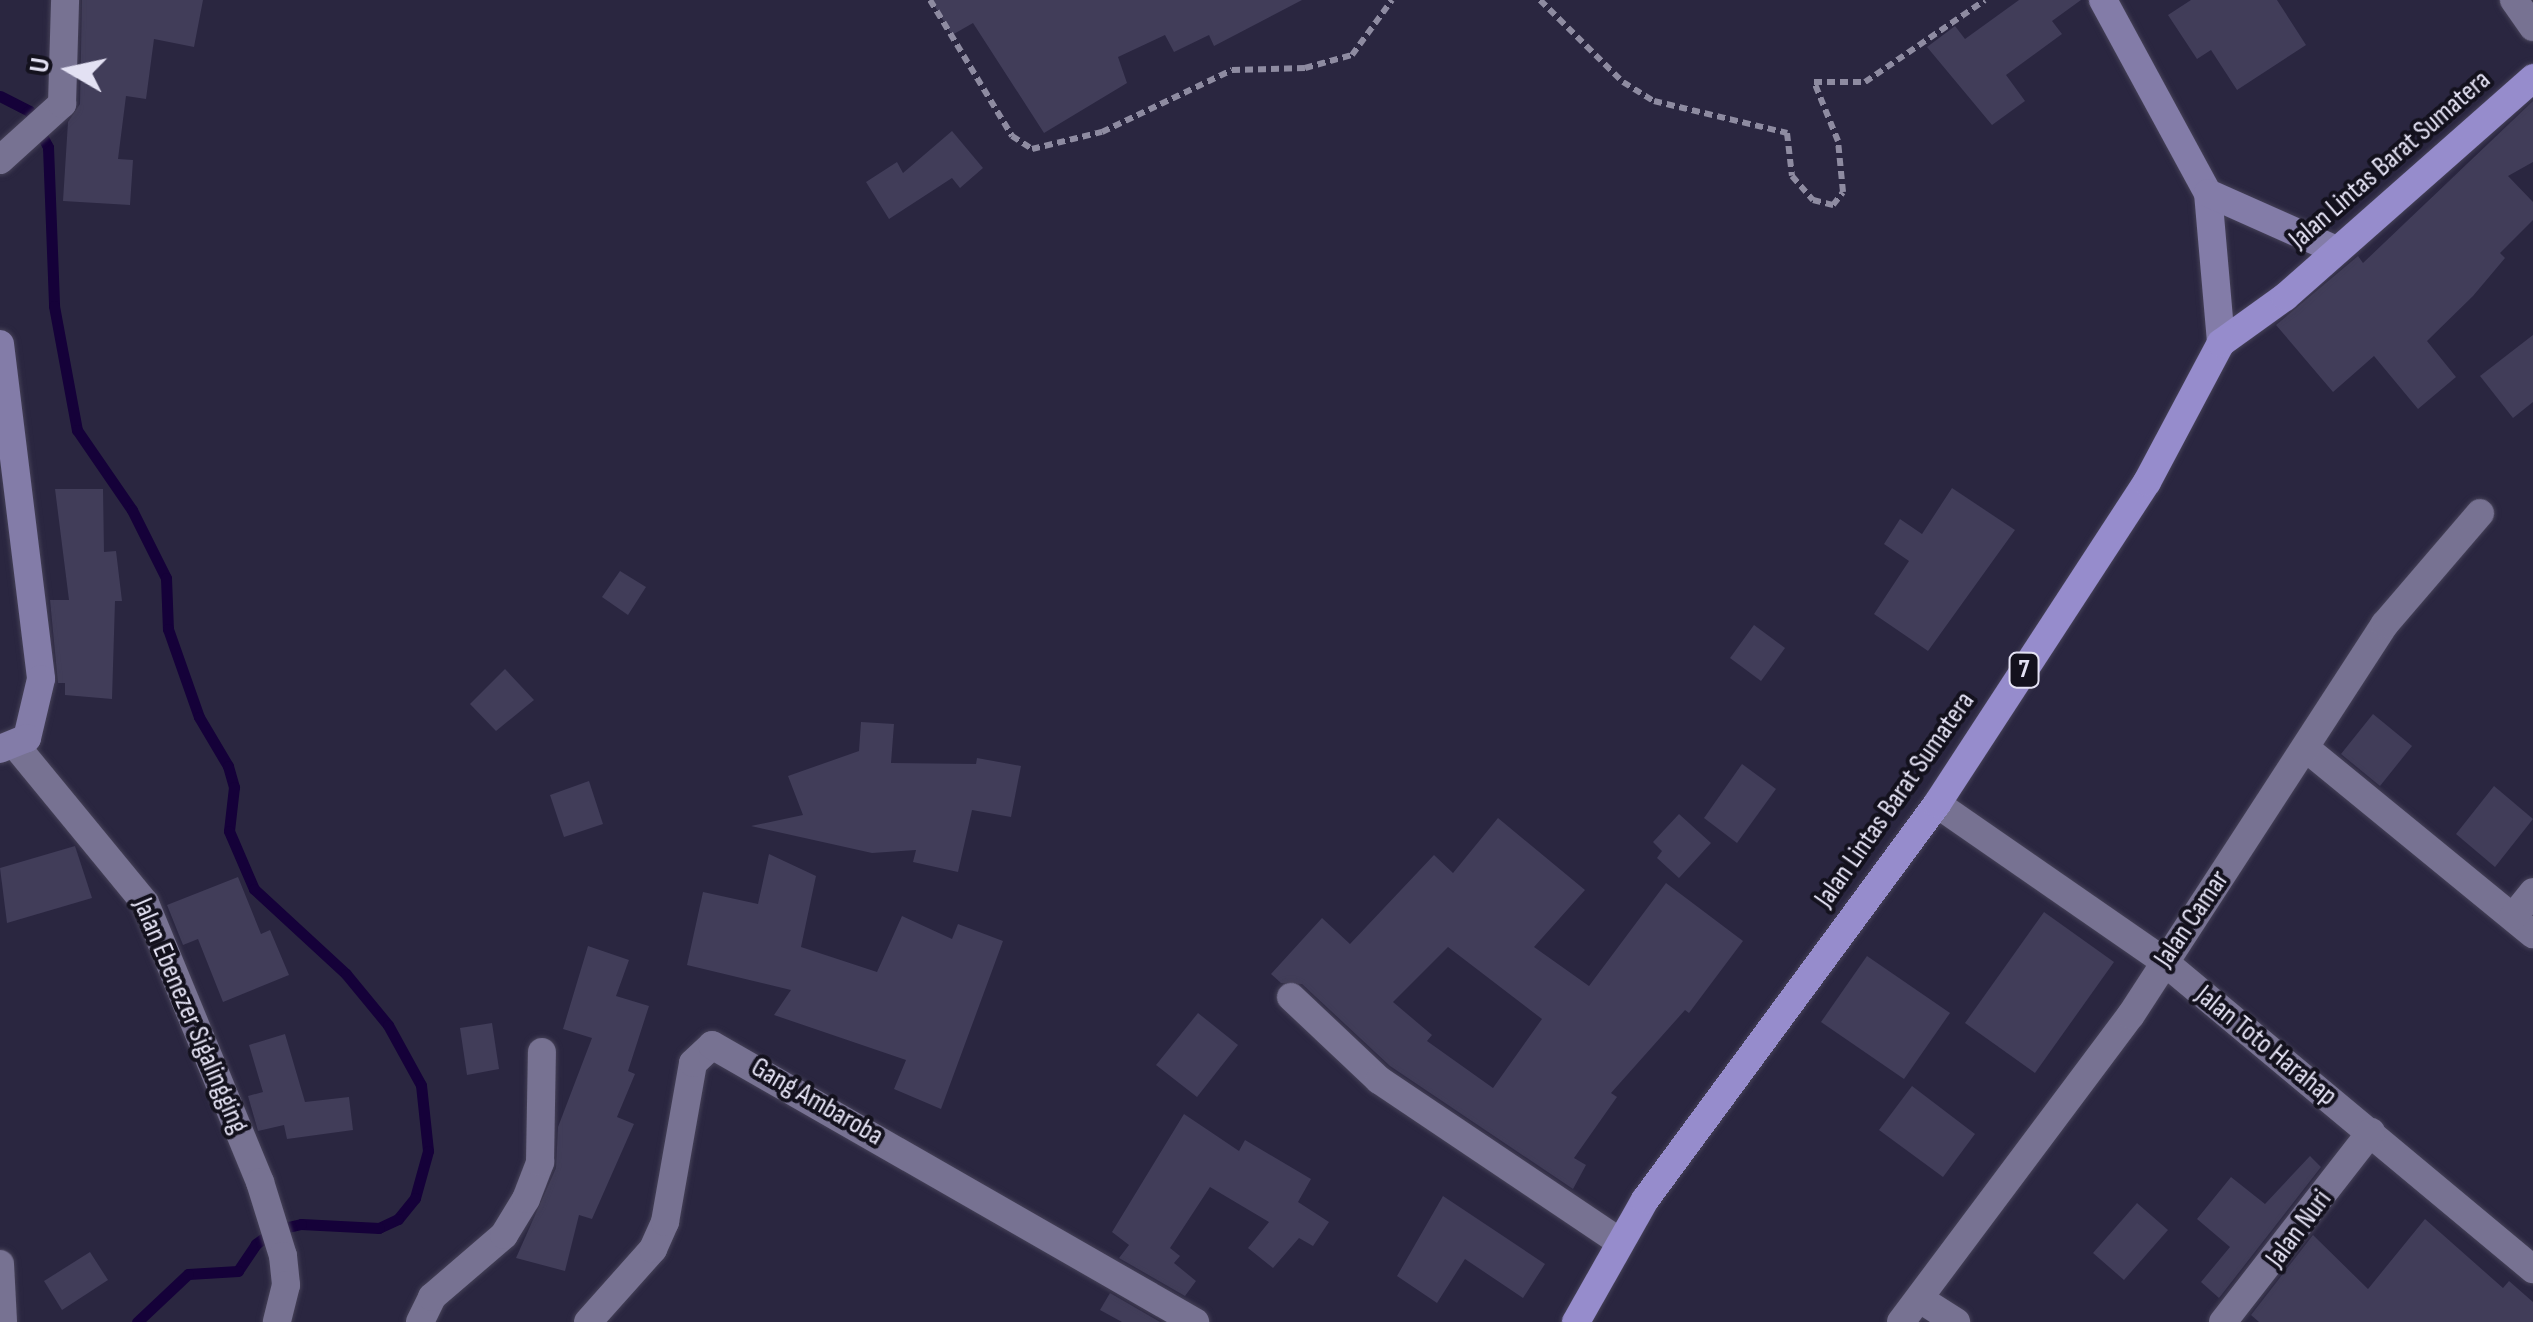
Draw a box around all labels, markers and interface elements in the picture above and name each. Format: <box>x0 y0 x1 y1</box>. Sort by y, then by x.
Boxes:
north arrow <box>20 20 120 120</box>
text: U <box>22 55 57 75</box>
street label: Jalan Lintas Barat Sumatera <box>2283 64 2497 256</box>
road number: 7 <box>2006 650 2042 690</box>
street label: Jalan Lintas Barat Sumatera <box>1808 686 1982 914</box>
street label: Jalan Camar <box>2147 864 2237 974</box>
street label: Jalan Ebenezer Sigalingging <box>125 893 255 1139</box>
street label: Jalan Toto Harahap <box>2189 979 2343 1113</box>
street label: Gang Ambaroba <box>745 1051 889 1153</box>
street label: Jalan Nuri <box>2259 1184 2339 1274</box>

